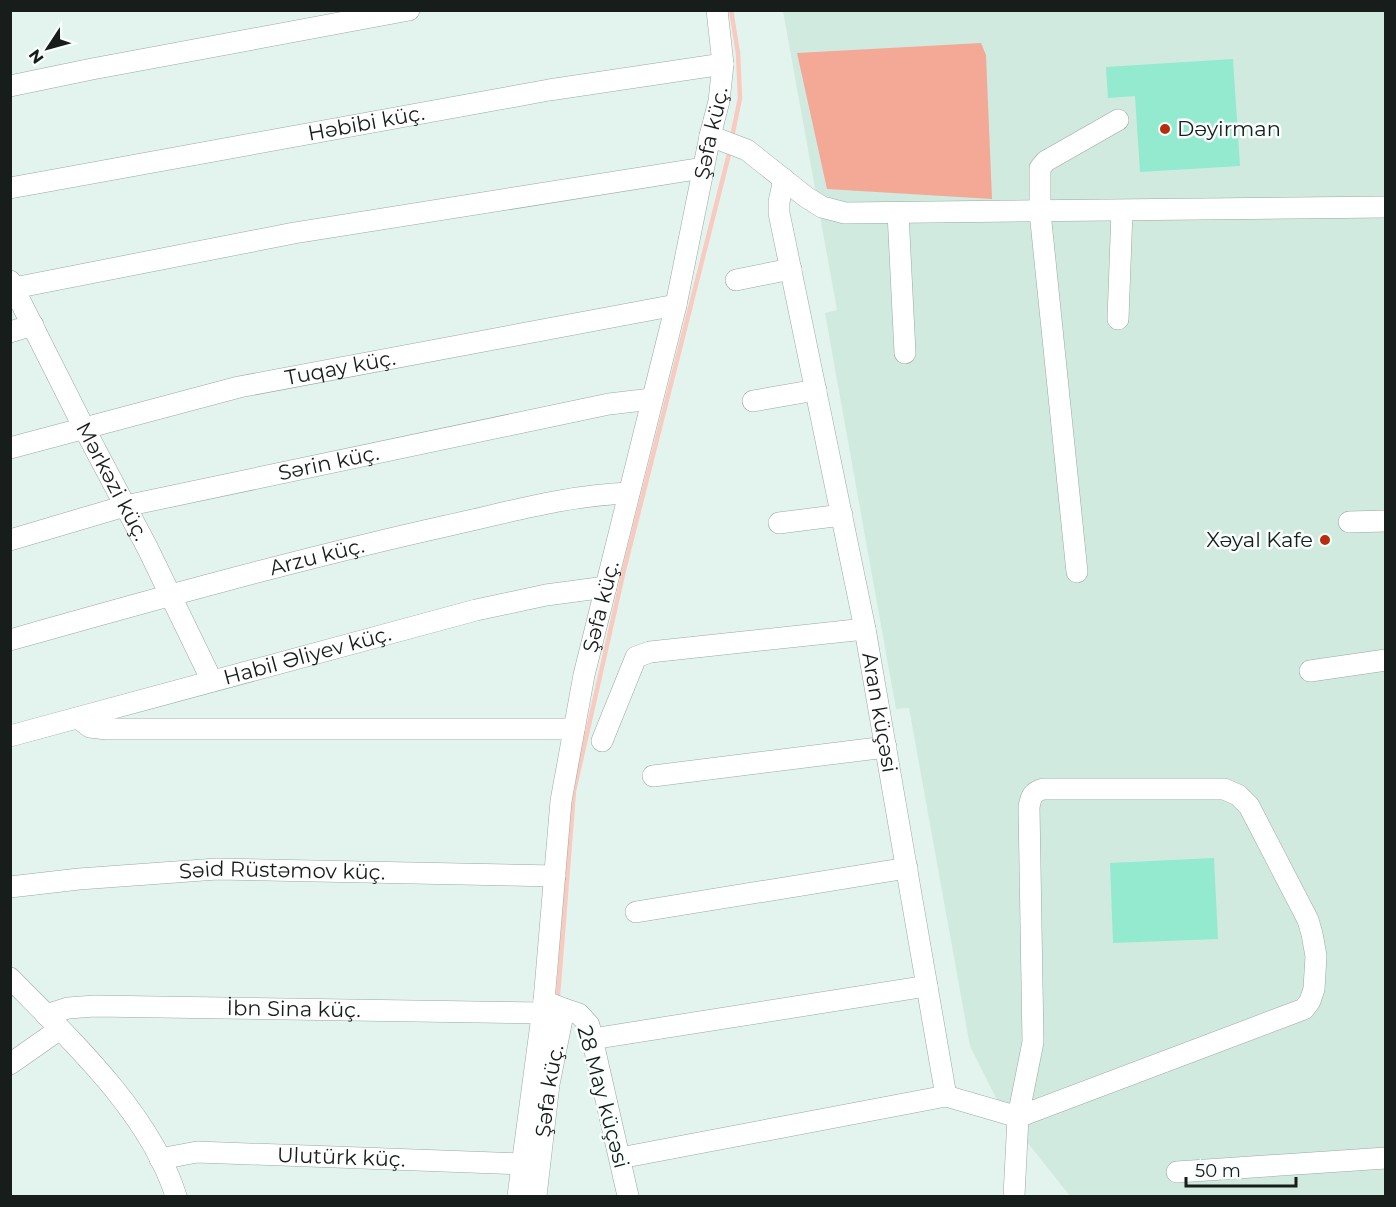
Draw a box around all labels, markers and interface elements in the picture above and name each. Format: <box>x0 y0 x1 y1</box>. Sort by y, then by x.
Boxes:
north arrow <box>18 18 78 78</box>
text: N <box>25 46 48 67</box>
street label: Şəfa küç. <box>689 86 732 182</box>
street label: Həbibi küç. <box>306 100 426 146</box>
place label: Dəyirman <box>1177 116 1281 141</box>
marker: Dəyirman <box>1158 122 1172 136</box>
street label: Tuqay küç. <box>283 345 398 390</box>
street label: Mərkəzi küç. <box>71 418 154 545</box>
street label: Sərin küç. <box>276 440 381 485</box>
place label: Xəyal Kafe <box>1206 527 1313 552</box>
street label: Arzu küç. <box>267 533 367 580</box>
marker: Xəyal Kafe <box>1318 533 1332 547</box>
street label: Şəfa küç. <box>577 558 624 655</box>
street label: Habil Əliyev küç. <box>221 621 394 690</box>
street label: Aran küçəsi <box>857 650 903 774</box>
street label: Səid Rüstəmov küç. <box>178 856 386 884</box>
street label: İbn Sina küç. <box>227 995 361 1022</box>
street label: 28 May küçəsi <box>572 1023 635 1171</box>
street label: Şəfa küç. <box>530 1042 569 1139</box>
street label: Ulutürk küç. <box>277 1142 406 1172</box>
scale bar <box>1186 1150 1296 1188</box>
text: 50 m <box>1195 1160 1241 1182</box>

